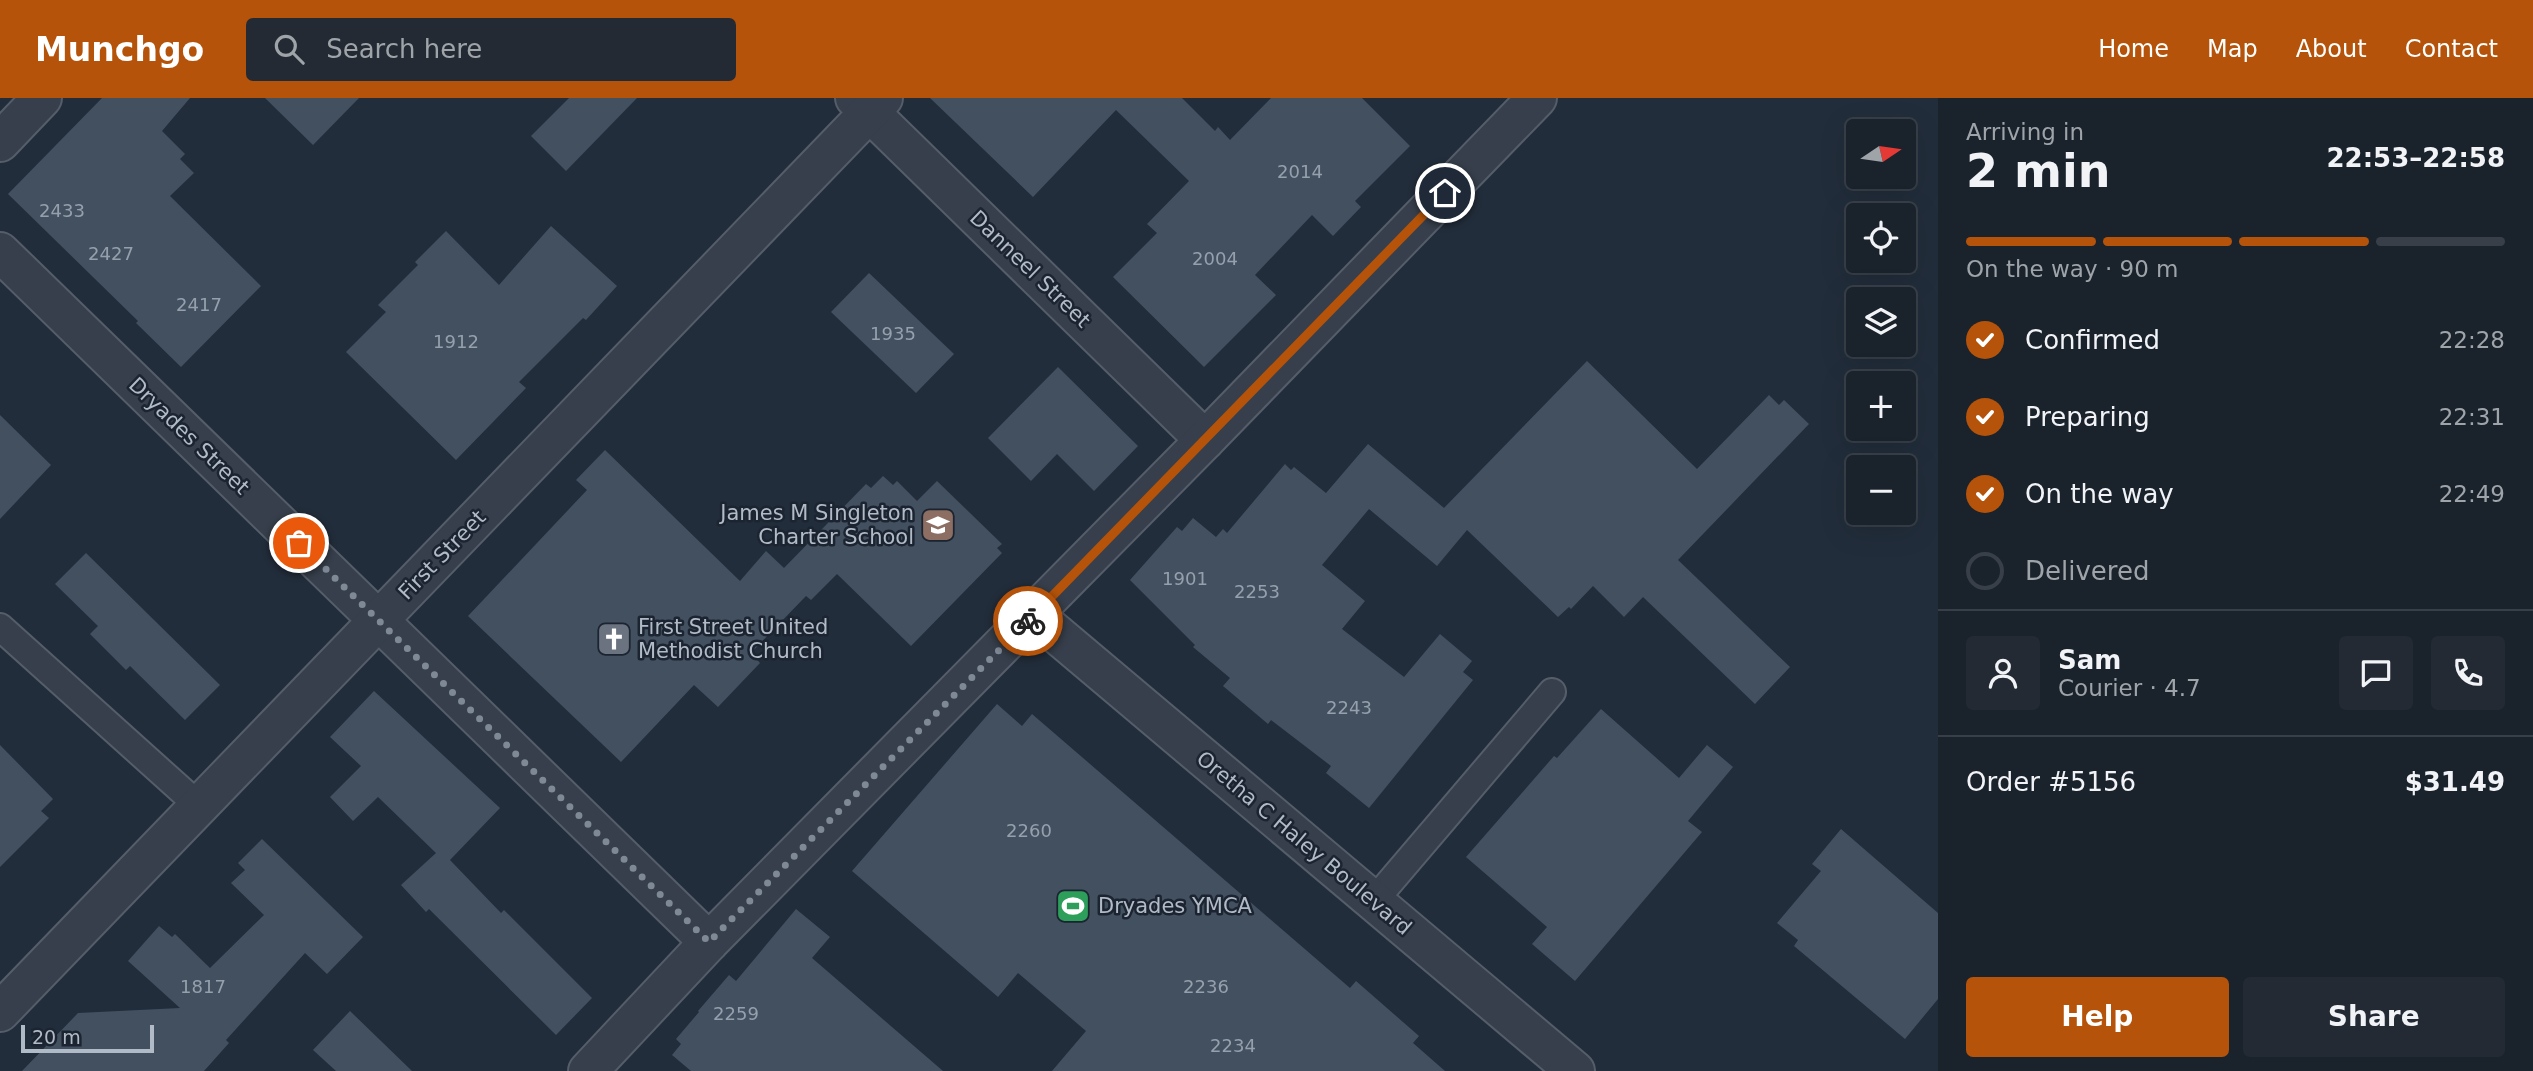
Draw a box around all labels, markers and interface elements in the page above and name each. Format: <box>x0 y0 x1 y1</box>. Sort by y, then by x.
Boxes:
search box <box>246 18 736 81</box>
text: Munchgo <box>35 30 204 69</box>
icon: search <box>270 30 308 68</box>
text: Search here <box>326 34 482 64</box>
text: Home <box>2098 35 2169 63</box>
text: Map <box>2207 35 2258 63</box>
text: About <box>2296 35 2367 63</box>
text: Contact <box>2405 35 2498 63</box>
north arrow <box>1846 119 1916 189</box>
map controls <box>1846 119 1916 525</box>
text: Arriving in <box>1966 119 2084 145</box>
text: 22:53–22:58 <box>2326 143 2505 173</box>
text: 2 min <box>1966 144 2110 198</box>
house number: 2014 <box>1277 161 1323 182</box>
pin <box>1415 163 1475 223</box>
icon: home <box>1426 174 1464 212</box>
house number: 2433 <box>39 200 85 221</box>
button: locate <box>1846 203 1916 273</box>
street label: Danneel Street <box>965 206 1095 332</box>
house number: 2427 <box>88 243 134 264</box>
house number: 2004 <box>1192 248 1238 269</box>
text: On the way · 90 m <box>1966 256 2178 282</box>
button: layers <box>1846 287 1916 357</box>
house number: 2417 <box>176 294 222 315</box>
icon: check <box>1966 321 2004 359</box>
house number: 1935 <box>870 323 916 344</box>
text: Confirmed <box>2025 325 2160 355</box>
text: 22:28 <box>2439 327 2505 353</box>
house number: 1912 <box>433 331 479 352</box>
button: + <box>1846 371 1916 441</box>
street label: Dryades Street <box>124 373 254 499</box>
icon: check <box>1966 398 2004 436</box>
text: Preparing <box>2025 402 2150 432</box>
text: 22:31 <box>2439 404 2505 430</box>
button: − <box>1846 455 1916 525</box>
icon: check <box>1966 475 2004 513</box>
text: On the way <box>2025 479 2174 509</box>
text: 22:49 <box>2439 481 2505 507</box>
place label: James M Singleton Charter School <box>718 501 914 549</box>
street label: First Street <box>394 505 490 605</box>
school or university icon: James M Singleton Charter School <box>919 506 957 544</box>
pin <box>269 513 329 573</box>
icon: bag <box>280 524 318 562</box>
text: Delivered <box>2025 556 2149 586</box>
house number: 1901 <box>1162 568 1208 589</box>
house number: 2253 <box>1234 581 1280 602</box>
courier <box>993 586 1063 656</box>
icon: bike <box>1009 602 1047 640</box>
place label: First Street United Methodist Church <box>638 615 828 663</box>
church icon: First Street United Methodist Church <box>595 620 633 658</box>
button: person <box>1966 636 2040 710</box>
button: chat <box>2339 636 2413 710</box>
button: phone <box>2431 636 2505 710</box>
text: Sam <box>2058 645 2121 675</box>
text: Courier · 4.7 <box>2058 675 2201 701</box>
house number: 2243 <box>1326 697 1372 718</box>
street label: Oretha C Haley Boulevard <box>1192 746 1416 940</box>
text: Order #5156 <box>1966 767 2136 797</box>
text: $31.49 <box>2405 767 2505 797</box>
house number: 2260 <box>1006 820 1052 841</box>
sports icon: Dryades YMCA <box>1054 887 1092 925</box>
place label: Dryades YMCA <box>1098 894 1253 918</box>
house number: 1817 <box>180 976 226 997</box>
house number: 2236 <box>1183 976 1229 997</box>
button: Help <box>1966 977 2229 1057</box>
button: Share <box>2243 977 2505 1057</box>
house number: 2259 <box>713 1003 759 1024</box>
scale bar <box>21 1022 154 1054</box>
text: 20 m <box>32 1026 81 1048</box>
house number: 2234 <box>1210 1035 1256 1056</box>

